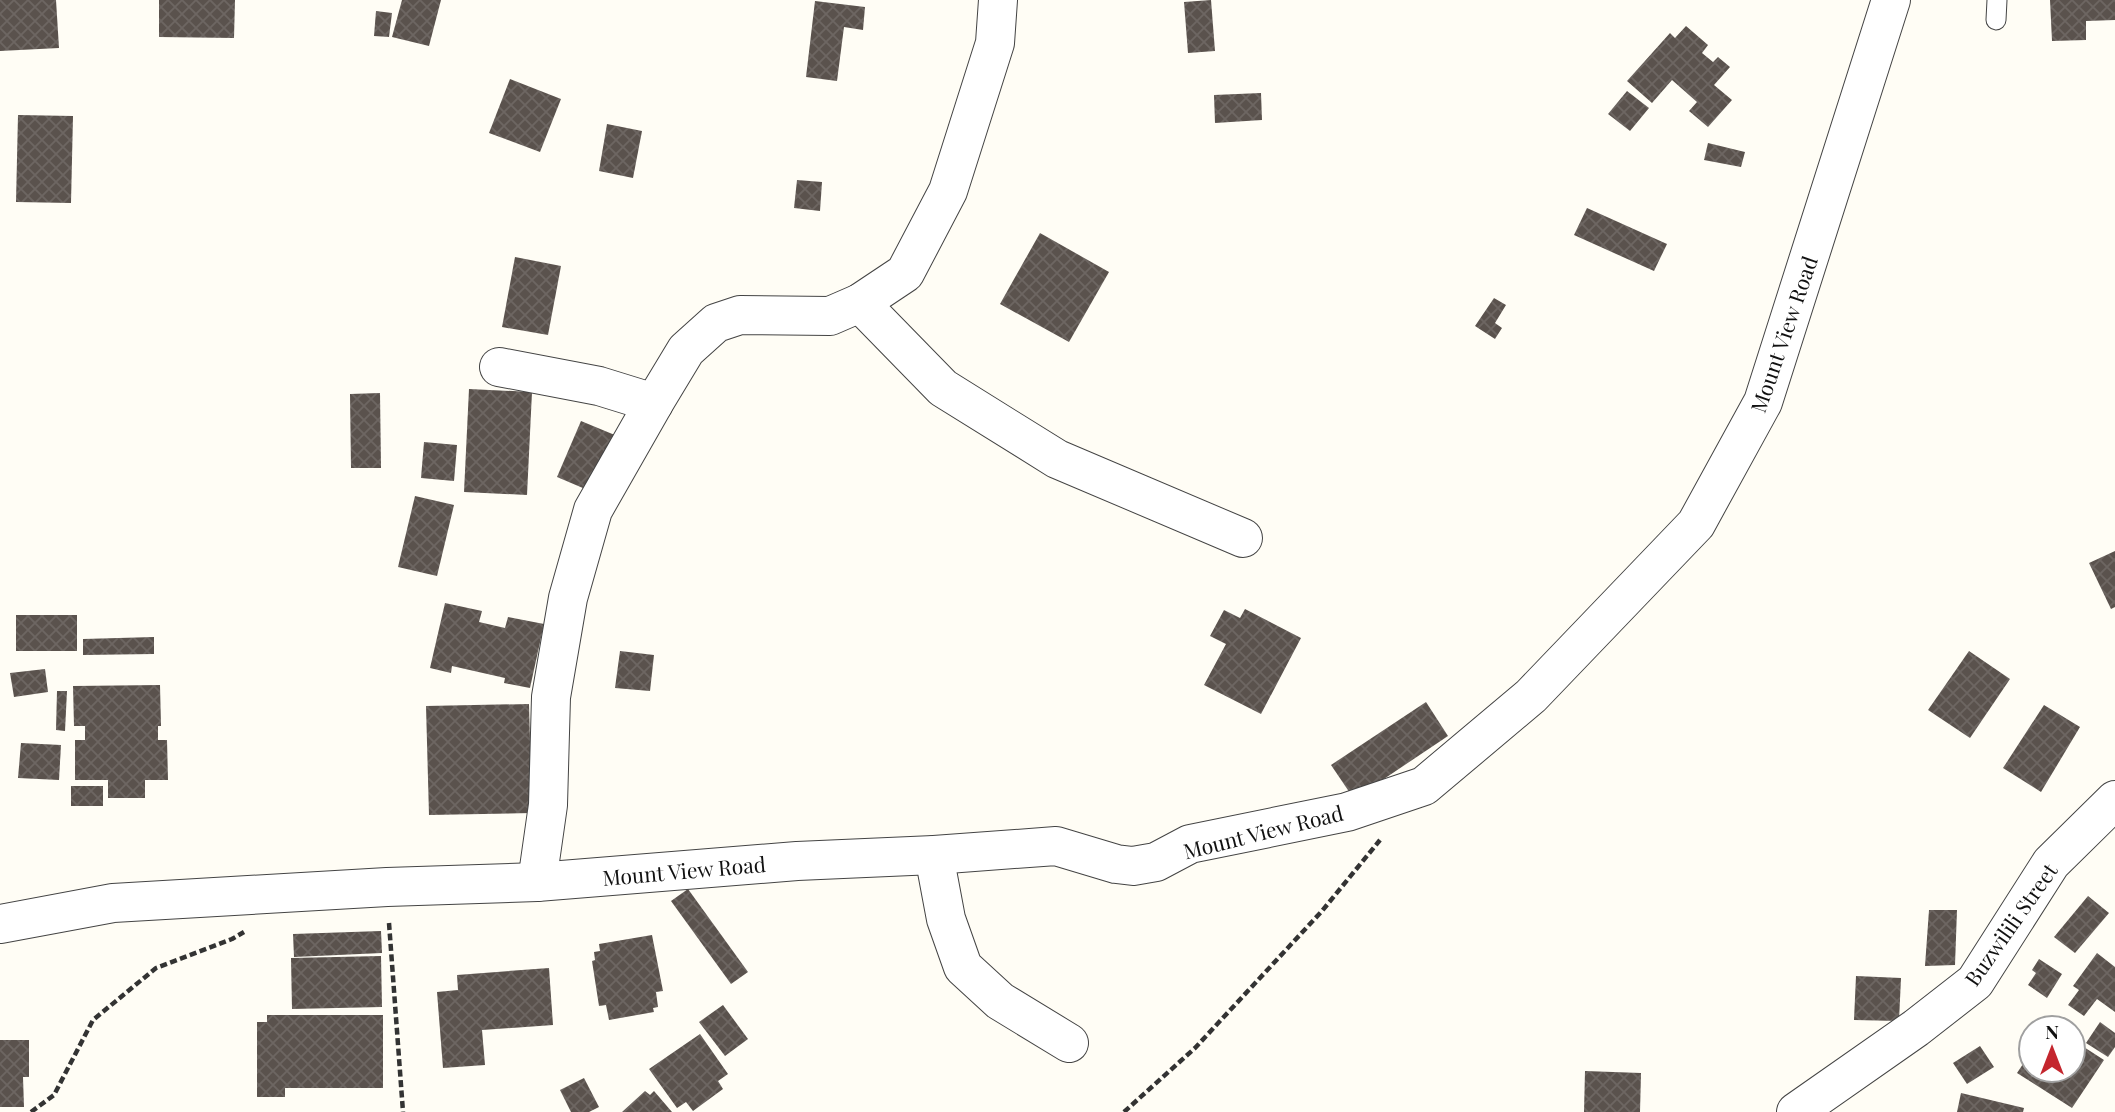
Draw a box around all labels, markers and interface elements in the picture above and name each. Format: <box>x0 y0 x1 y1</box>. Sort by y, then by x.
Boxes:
street label: Mount View Road <box>1743 252 1823 416</box>
street label: Mount View Road <box>1180 798 1346 864</box>
street label: Mount View Road <box>601 849 767 891</box>
street label: Buzwilili Street <box>1957 857 2063 991</box>
north arrow <box>2017 1014 2087 1084</box>
text: N <box>2045 1018 2059 1044</box>

